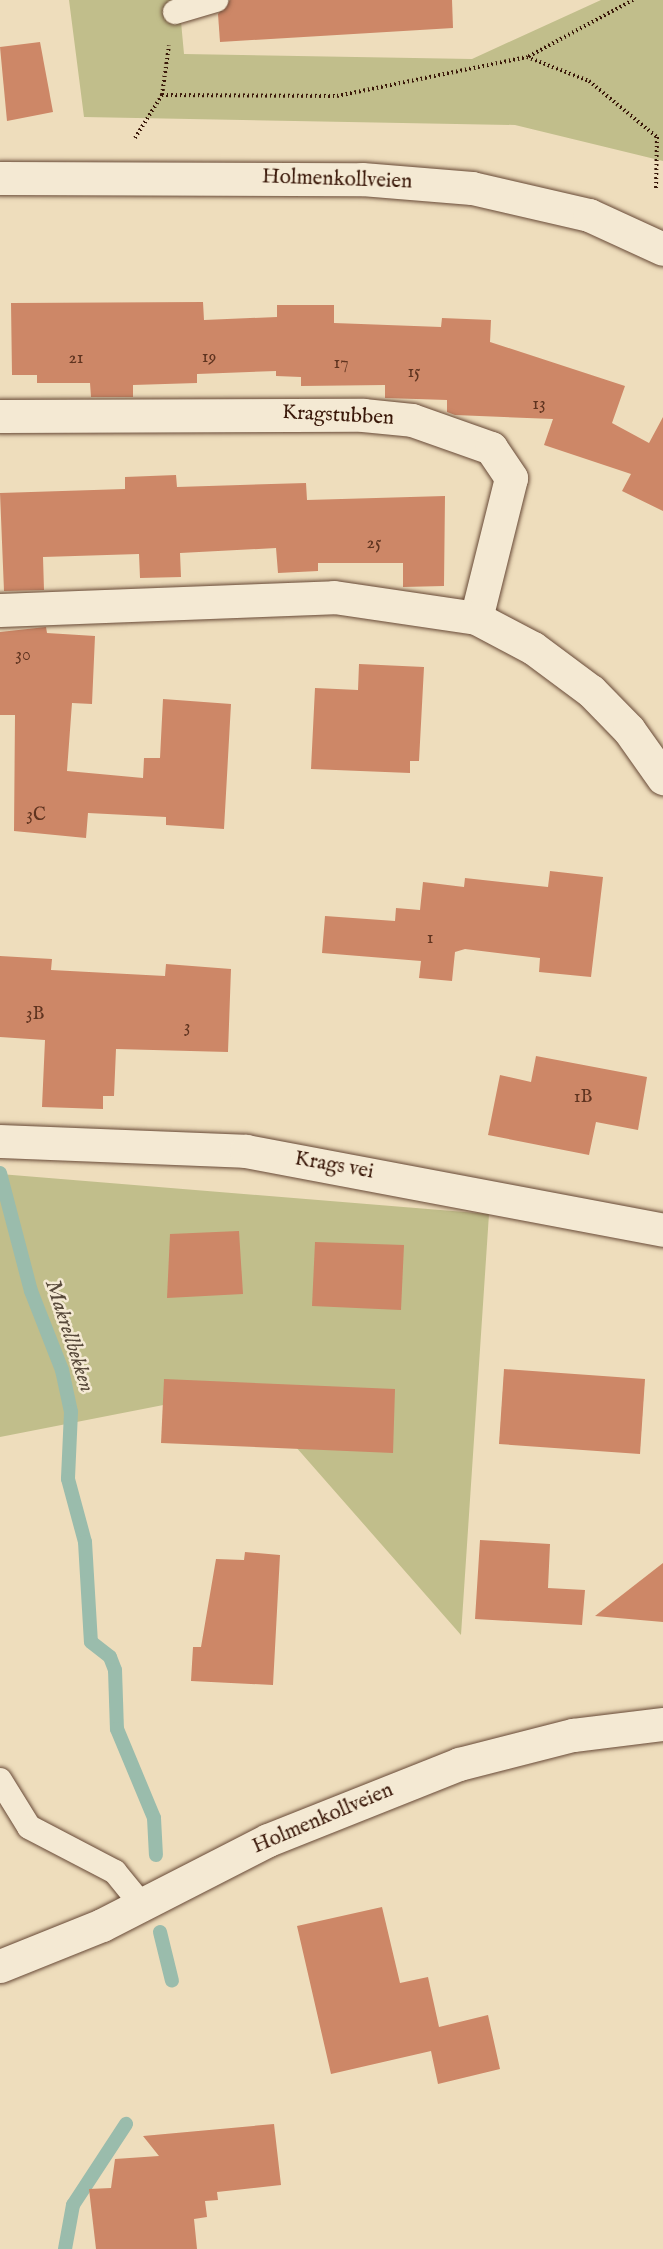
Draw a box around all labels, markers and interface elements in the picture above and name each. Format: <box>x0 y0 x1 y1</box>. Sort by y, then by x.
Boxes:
street label: Holmenkollveien <box>261 165 413 195</box>
house number: 19 <box>202 347 216 369</box>
house number: 21 <box>68 348 84 370</box>
house number: 17 <box>333 353 349 375</box>
house number: 15 <box>407 362 421 384</box>
house number: 13 <box>532 394 546 416</box>
street label: Kragstubben <box>281 400 395 432</box>
house number: 25 <box>367 533 381 555</box>
house number: 30 <box>15 645 31 667</box>
house number: 3C <box>26 805 46 827</box>
house number: 1 <box>427 928 433 950</box>
house number: 3B <box>26 1004 44 1026</box>
house number: 3 <box>184 1017 190 1039</box>
house number: 1B <box>574 1087 592 1109</box>
street label: Krags vei <box>293 1147 375 1185</box>
water label: Makrellbekken <box>38 1276 100 1396</box>
street label: Holmenkollveien <box>249 1778 397 1860</box>

